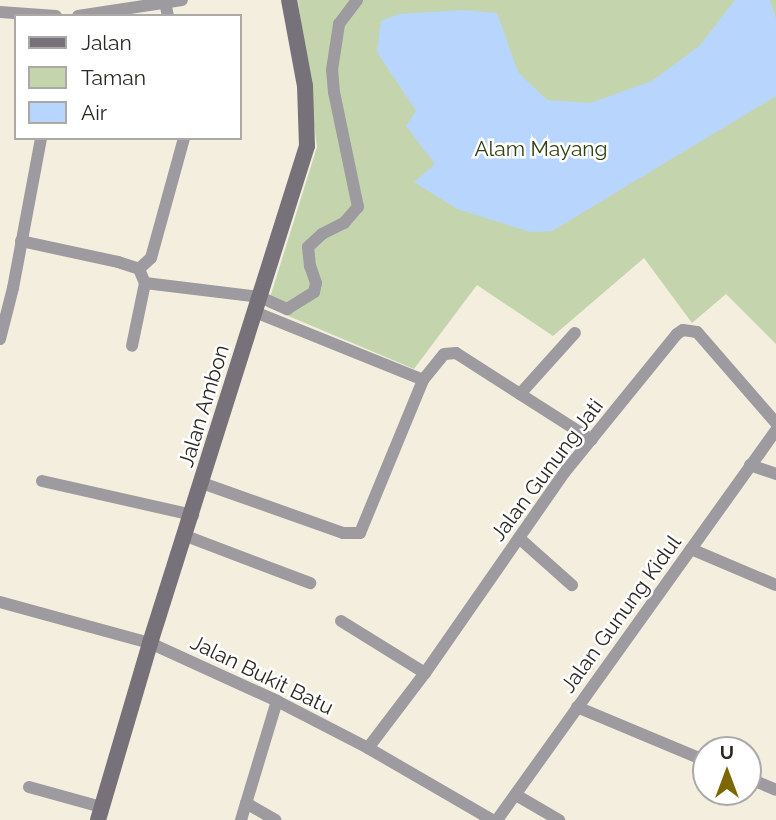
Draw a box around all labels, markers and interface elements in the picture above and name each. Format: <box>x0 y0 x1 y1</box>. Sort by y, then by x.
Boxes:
legend <box>14 14 242 140</box>
text: Jalan <box>81 30 132 55</box>
text: Taman <box>81 65 146 90</box>
text: Air <box>81 100 107 125</box>
park label: Alam Mayang <box>474 136 608 162</box>
street label: Jalan Ambon <box>173 341 235 471</box>
street label: Jalan Gunung Jati <box>485 394 609 546</box>
street label: Jalan Gunung Kidul <box>555 530 687 698</box>
street label: Jalan Bukit Batu <box>187 630 337 720</box>
north arrow <box>692 736 762 806</box>
text: U <box>720 741 734 763</box>

